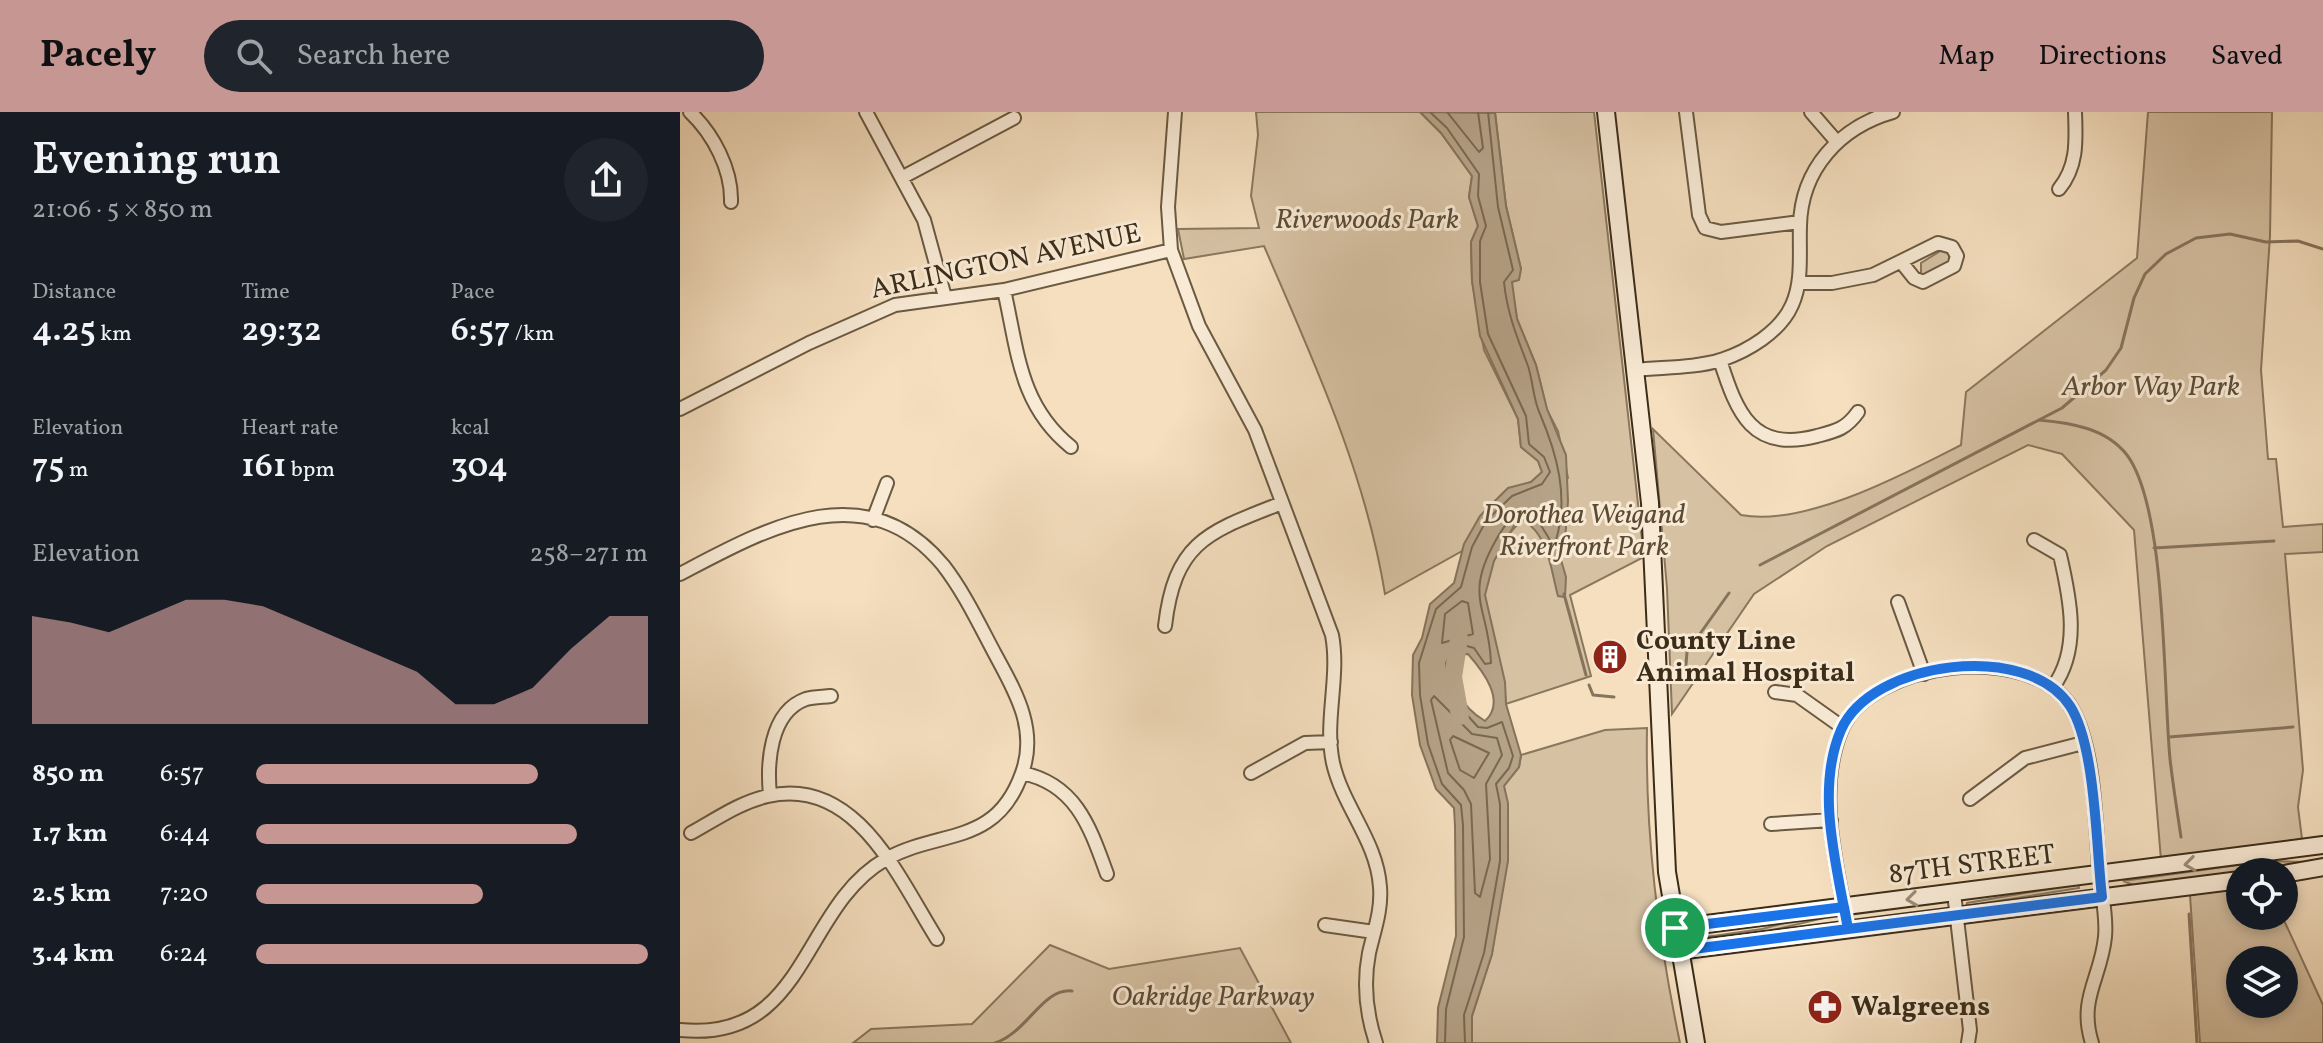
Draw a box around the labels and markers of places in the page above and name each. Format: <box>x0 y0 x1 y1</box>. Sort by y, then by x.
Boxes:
place label: County Line Animal Hospital <box>1636 622 1855 693</box>
building icon: County Line Animal Hospital <box>1591 638 1629 676</box>
pin <box>1641 894 1709 962</box>
pharmacy icon: Walgreens <box>1806 988 1844 1026</box>
place label: Walgreens <box>1851 988 1990 1027</box>

